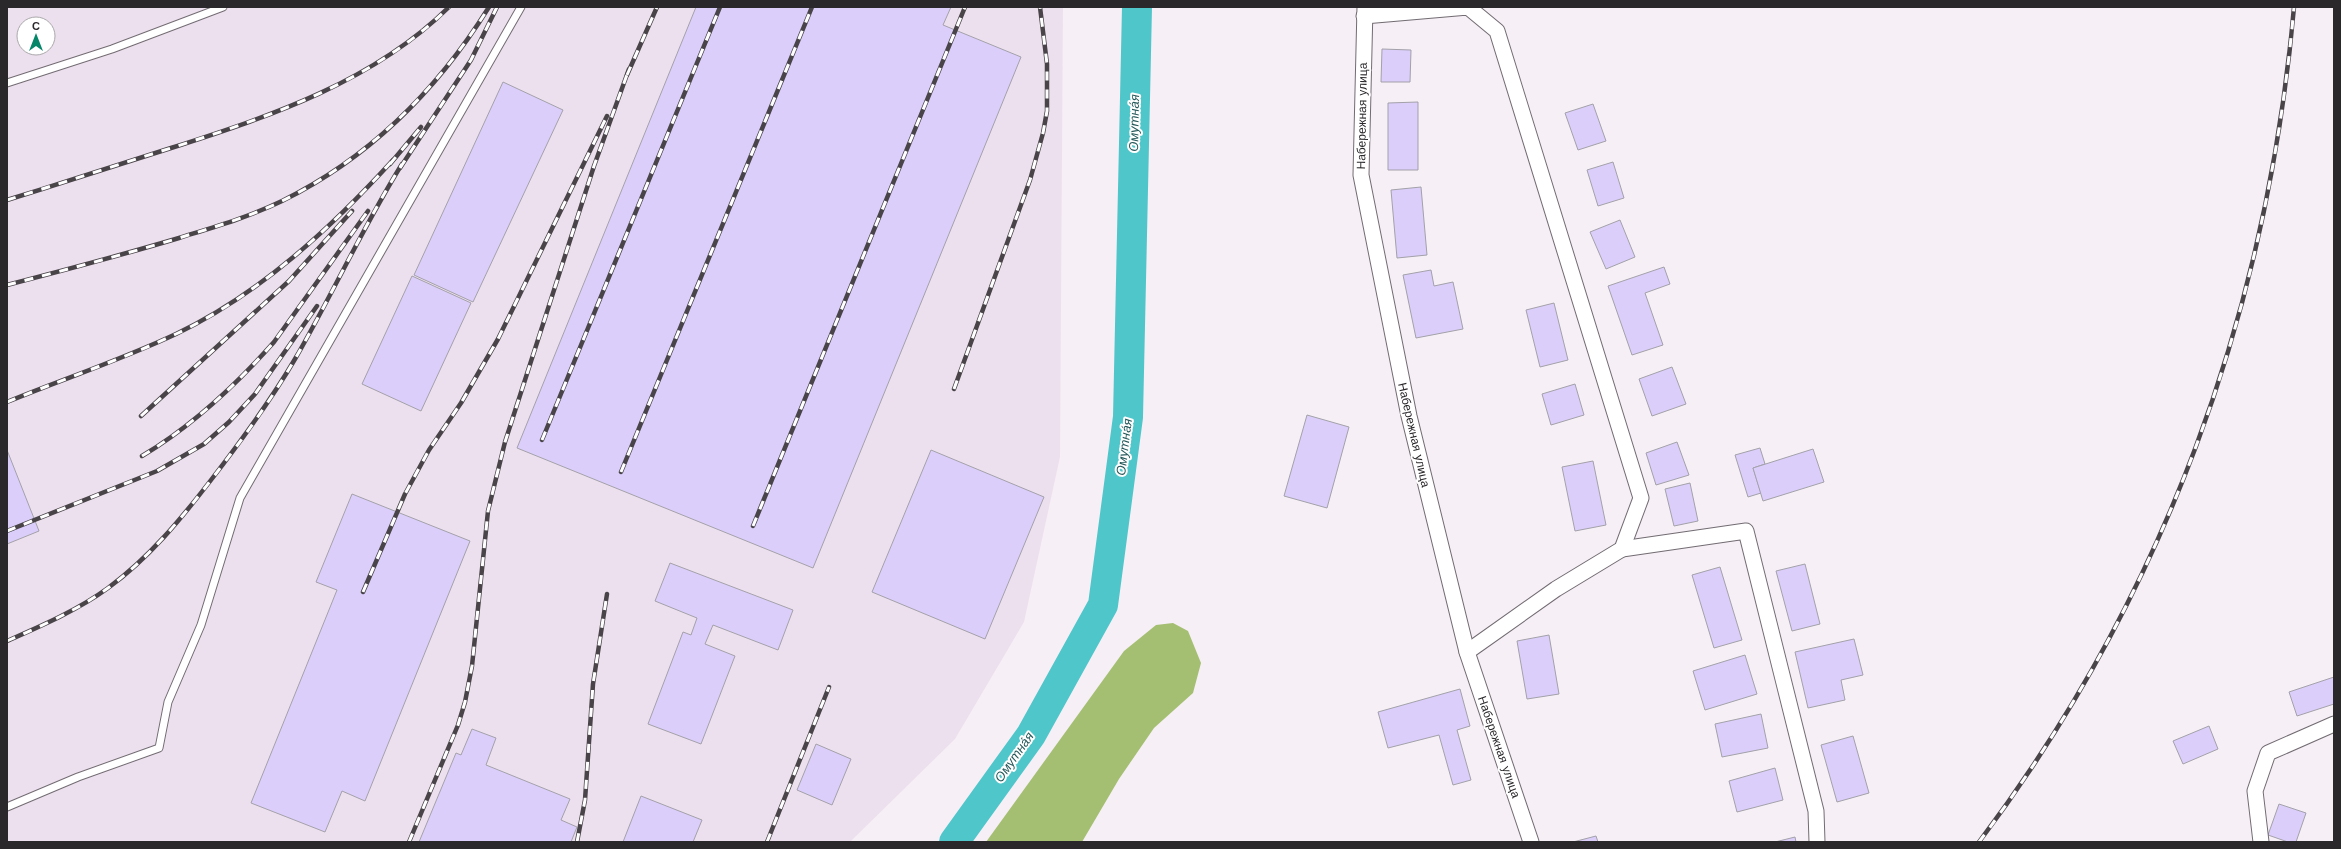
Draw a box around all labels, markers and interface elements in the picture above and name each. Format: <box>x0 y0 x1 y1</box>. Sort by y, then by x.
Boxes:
north arrow <box>16 16 56 56</box>
text: С <box>32 20 40 33</box>
street label: Набережная улица <box>1354 62 1370 170</box>
water label: Омутна́я <box>1126 94 1142 152</box>
street label: Набережная улица <box>1395 381 1433 489</box>
water label: Омутна́я <box>1113 417 1135 476</box>
street label: Набережная улица <box>1475 694 1523 800</box>
water label: Омутна́я <box>991 729 1037 785</box>

